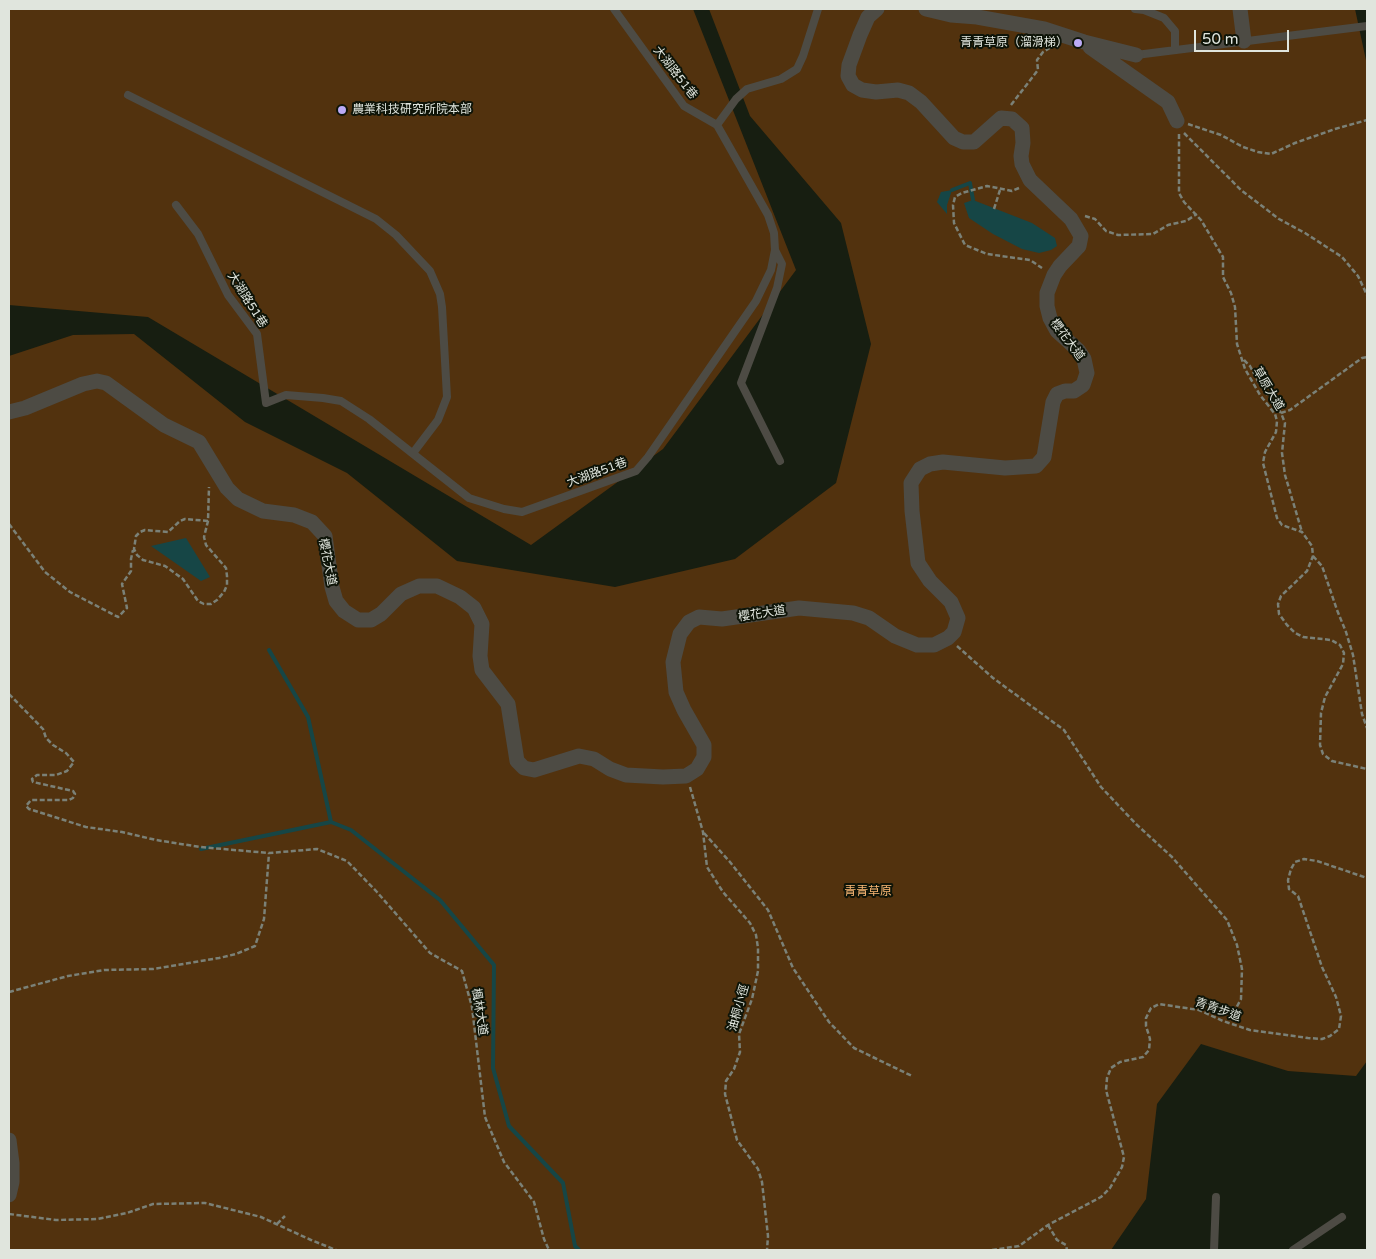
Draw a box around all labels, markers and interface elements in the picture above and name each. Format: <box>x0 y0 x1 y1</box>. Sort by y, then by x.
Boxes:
scale bar <box>1196 20 1291 52</box>
text: 50 m <box>1202 30 1239 48</box>
place label: 青青草原（溜滑梯） <box>960 36 1068 50</box>
marker: 青青草原（溜滑梯） <box>1072 37 1084 49</box>
street label: 大湖路51巷 <box>650 44 700 102</box>
place label: 農業科技研究所院本部 <box>352 103 472 117</box>
marker: 農業科技研究所院本部 <box>336 104 348 116</box>
street label: 大湖路51巷 <box>224 269 270 331</box>
street label: 櫻花大道 <box>1047 316 1087 364</box>
street label: 草原大道 <box>1249 365 1287 413</box>
street label: 大湖路51巷 <box>565 455 629 491</box>
street label: 櫻花大道 <box>315 537 339 587</box>
street label: 櫻花大道 <box>737 603 787 625</box>
park label: 青青草原 <box>844 885 892 899</box>
street label: 油桐小徑 <box>725 983 753 1033</box>
street label: 楓林大道 <box>468 987 490 1037</box>
street label: 青青步道 <box>1193 995 1243 1025</box>

